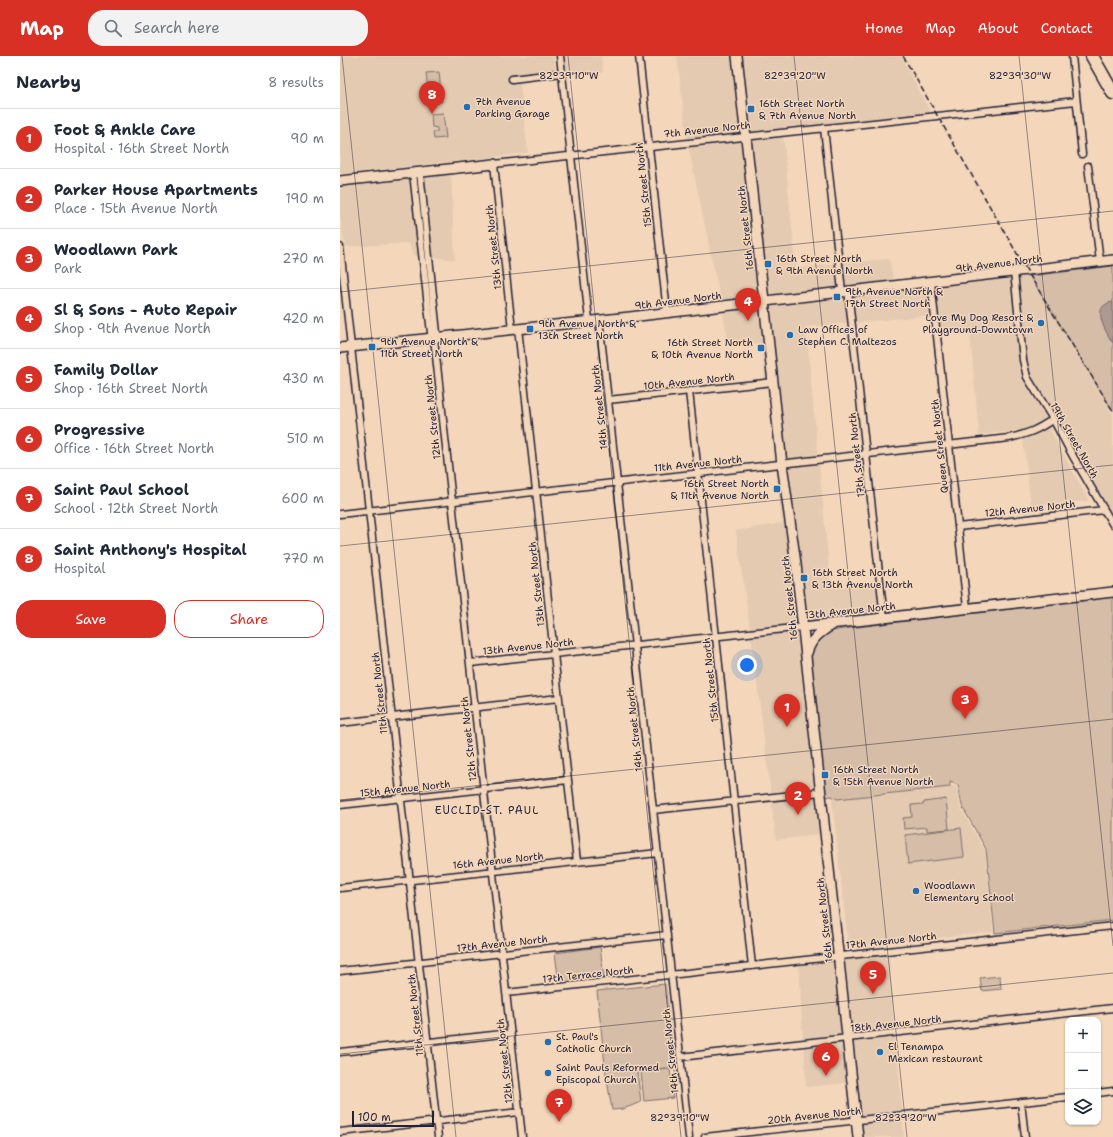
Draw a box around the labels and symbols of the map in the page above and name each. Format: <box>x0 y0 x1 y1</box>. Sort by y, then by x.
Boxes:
text: 82°39'10"W <box>539 69 599 82</box>
text: 82°39'20"W <box>764 69 826 82</box>
text: 82°39'30"W <box>989 69 1051 82</box>
pin: 8 <box>419 81 445 114</box>
place label: 7th Avenue Parking Garage <box>475 95 550 120</box>
place label: 16th Street North & 7th Avenue North <box>759 97 856 122</box>
marker: 7th Avenue Parking Garage <box>462 102 472 112</box>
marker: 16th Street North & 7th Avenue North <box>746 104 756 114</box>
street label: 7th Avenue North <box>663 118 751 141</box>
street label: 15th Street North <box>633 142 654 228</box>
street label: 16th Street North <box>735 185 756 271</box>
street label: 13th Street North <box>483 204 504 290</box>
place label: 16th Street North & 9th Avenue North <box>776 252 873 277</box>
street label: 9th Avenue North <box>955 252 1043 275</box>
marker: 16th Street North & 9th Avenue North <box>763 259 773 269</box>
place label: 9th Avenue North & 17th Street North <box>845 285 943 310</box>
pin: 4 <box>735 288 761 321</box>
street label: 9th Avenue North <box>634 289 722 312</box>
marker: 9th Avenue North & 17th Street North <box>832 292 842 302</box>
place label: Love My Dog Resort & Playground-Downtown <box>922 311 1034 336</box>
place label: 9th Avenue North & 13th Street North <box>538 317 636 342</box>
marker: Love My Dog Resort & Playground-Downtown <box>1036 318 1046 328</box>
place label: Law Offices of Stephen C. Maltezos <box>798 323 897 348</box>
marker: 9th Avenue North & 13th Street North <box>525 324 535 334</box>
marker: Law Offices of Stephen C. Maltezos <box>785 330 795 340</box>
place label: 9th Avenue North & 11th Street North <box>380 335 478 360</box>
place label: 16th Street North & 10th Avenue North <box>652 336 753 361</box>
marker: 9th Avenue North & 11th Street North <box>367 342 377 352</box>
marker: 16th Street North & 10th Avenue North <box>756 343 766 353</box>
street label: 14th Street North <box>589 364 610 450</box>
street label: 10th Avenue North <box>643 370 735 393</box>
street label: 12th Street North <box>422 374 443 460</box>
street label: Queen Street North <box>928 398 951 494</box>
street label: 19th Street North <box>1048 400 1102 481</box>
street label: 17th Street North <box>846 412 867 498</box>
street label: 11th Avenue North <box>653 452 743 475</box>
place label: 16th Street North & 11th Avenue North <box>671 477 769 502</box>
marker: 16th Street North & 11th Avenue North <box>772 484 782 494</box>
street label: 12th Avenue North <box>984 497 1076 520</box>
street label: 13th Street North <box>526 541 547 627</box>
street label: 16th Street North <box>779 555 800 641</box>
place label: 16th Street North & 13th Avenue North <box>812 566 913 591</box>
marker: 16th Street North & 13th Avenue North <box>799 573 809 583</box>
street label: 13th Avenue North <box>804 599 896 622</box>
street label: 13th Avenue North <box>482 635 574 658</box>
street label: 15th Street North <box>700 637 721 723</box>
street label: 11th Street North <box>369 651 390 735</box>
your location <box>737 655 757 675</box>
street label: 14th Street North <box>624 686 645 772</box>
pin: 3 <box>952 686 978 719</box>
pin: 1 <box>774 694 800 727</box>
street label: 12th Street North <box>458 696 479 782</box>
place label: 16th Street North & 15th Avenue North <box>833 763 934 788</box>
marker: 16th Street North & 15th Avenue North <box>820 770 830 780</box>
street label: 15th Avenue North <box>359 777 451 800</box>
pin: 2 <box>785 782 811 815</box>
district label: EUCLID-ST. PAUL <box>435 803 539 818</box>
street label: 16th Avenue North <box>452 849 544 872</box>
street label: 16th Street North <box>814 877 835 963</box>
place label: Woodlawn Elementary School <box>924 879 1014 904</box>
marker: Woodlawn Elementary School <box>911 886 921 896</box>
street label: 17th Avenue North <box>845 929 937 952</box>
street label: 17th Avenue North <box>456 932 548 955</box>
pin: 5 <box>860 961 886 994</box>
street label: 17th Terrace North <box>542 963 634 986</box>
street label: 11th Street North <box>405 973 426 1057</box>
street label: 14th Street North <box>660 1008 681 1094</box>
street label: 18th Avenue North <box>850 1012 942 1035</box>
street label: 12th Street North <box>494 1018 515 1104</box>
place label: St. Paul's Catholic Church <box>556 1030 632 1055</box>
marker: St. Paul's Catholic Church <box>543 1037 553 1047</box>
place label: El Tenampa Mexican restaurant <box>888 1040 983 1065</box>
pin: 6 <box>813 1043 839 1076</box>
marker: El Tenampa Mexican restaurant <box>875 1047 885 1057</box>
place label: Saint Pauls Reformed Episcopal Church <box>556 1061 660 1086</box>
marker: Saint Pauls Reformed Episcopal Church <box>543 1068 553 1078</box>
pin: 7 <box>546 1089 572 1122</box>
street label: 20th Avenue North <box>766 1104 862 1127</box>
scale bar <box>352 1109 434 1128</box>
text: 82°39'10"W <box>650 1111 710 1124</box>
text: 82°39'20"W <box>875 1111 937 1124</box>

